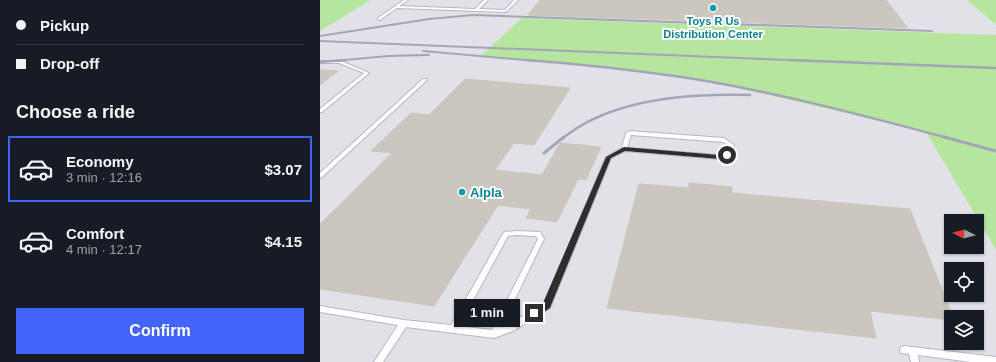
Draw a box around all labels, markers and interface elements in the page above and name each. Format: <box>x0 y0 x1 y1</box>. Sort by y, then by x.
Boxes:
marker: Toys R Us Distribution Center <box>708 3 718 13</box>
place label: Toys R Us Distribution Center <box>663 15 764 40</box>
text: Pickup <box>40 17 89 34</box>
text: Drop-off <box>40 55 99 72</box>
text: Choose a ride <box>16 102 135 122</box>
route start <box>718 146 736 164</box>
icon: car <box>18 151 54 187</box>
text: Economy <box>66 153 134 170</box>
text: $3.07 <box>264 161 302 178</box>
text: 3 min · 12:16 <box>66 170 142 185</box>
place label: Alpla <box>470 185 503 200</box>
marker: Alpla <box>457 187 467 197</box>
north arrow <box>944 214 984 254</box>
map controls <box>944 214 984 350</box>
icon: car <box>18 223 54 259</box>
text: Comfort <box>66 225 124 242</box>
text: $4.15 <box>264 233 302 250</box>
text: 4 min · 12:17 <box>66 242 142 257</box>
button: locate <box>944 262 984 302</box>
callout: 1 min <box>454 299 520 327</box>
route end <box>525 304 543 322</box>
text: 1 min <box>470 305 504 320</box>
button: Confirm <box>16 308 304 354</box>
button: layers <box>944 310 984 350</box>

